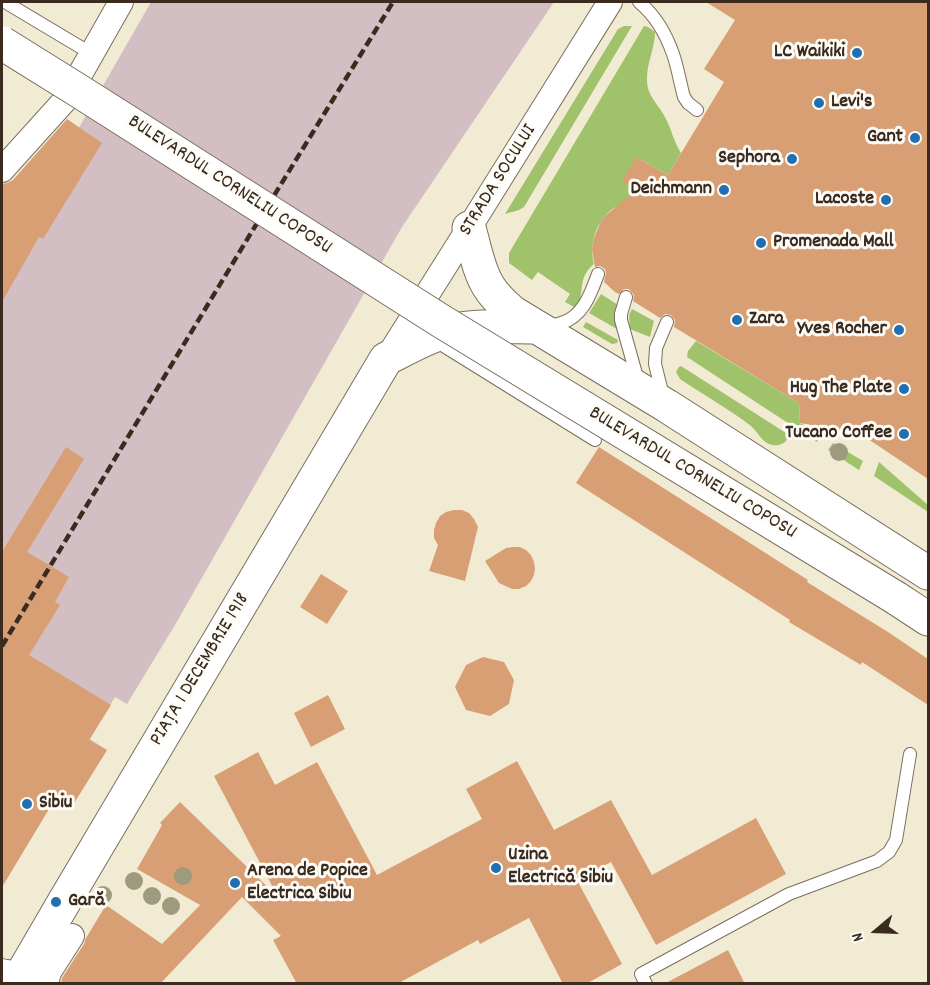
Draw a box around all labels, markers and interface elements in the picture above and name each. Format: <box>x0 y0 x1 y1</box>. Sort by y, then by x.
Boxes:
place label: LC Waikiki <box>774 41 845 65</box>
marker: LC Waikiki <box>850 46 864 60</box>
place label: Levi's <box>831 91 872 115</box>
marker: Levi's <box>812 96 826 110</box>
street label: BULEVARDUL CORNELIU COPOSU <box>122 111 336 261</box>
street label: STRADA SOCULUI <box>455 121 543 241</box>
place label: Gant <box>867 126 903 150</box>
marker: Gant <box>908 131 922 145</box>
place label: Sephora <box>718 147 780 171</box>
marker: Sephora <box>785 152 799 166</box>
place label: Deichmann <box>630 178 712 202</box>
marker: Deichmann <box>717 183 731 197</box>
place label: Lacoste <box>815 188 874 212</box>
marker: Lacoste <box>879 193 893 207</box>
place label: Promenada Mall <box>773 231 894 255</box>
marker: Promenada Mall <box>754 236 768 250</box>
place label: Zara <box>749 308 784 332</box>
marker: Zara <box>730 313 744 327</box>
place label: Yves Rocher <box>797 318 887 342</box>
marker: Yves Rocher <box>892 323 906 337</box>
place label: Hug The Plate <box>790 377 892 401</box>
marker: Hug The Plate <box>897 382 911 396</box>
street label: BULEVARDUL CORNELIU COPOSU <box>584 402 800 546</box>
place label: Tucano Coffee <box>785 422 892 446</box>
marker: Tucano Coffee <box>897 427 911 441</box>
street label: PIAȚA 1 DECEMBRIE 1918 <box>146 589 256 751</box>
place label: Sibiu <box>39 792 72 816</box>
marker: Sibiu <box>20 797 34 811</box>
place label: Uzina Electrică Sibiu <box>508 844 613 891</box>
place label: Arena de Popice Electrica Sibiu <box>247 860 368 907</box>
marker: Uzina Electrică Sibiu <box>489 861 503 875</box>
marker: Arena de Popice Electrica Sibiu <box>228 876 242 890</box>
place label: Gară <box>68 890 105 914</box>
marker: Gară <box>49 895 63 909</box>
north arrow <box>846 901 906 961</box>
text: N <box>846 930 871 945</box>

